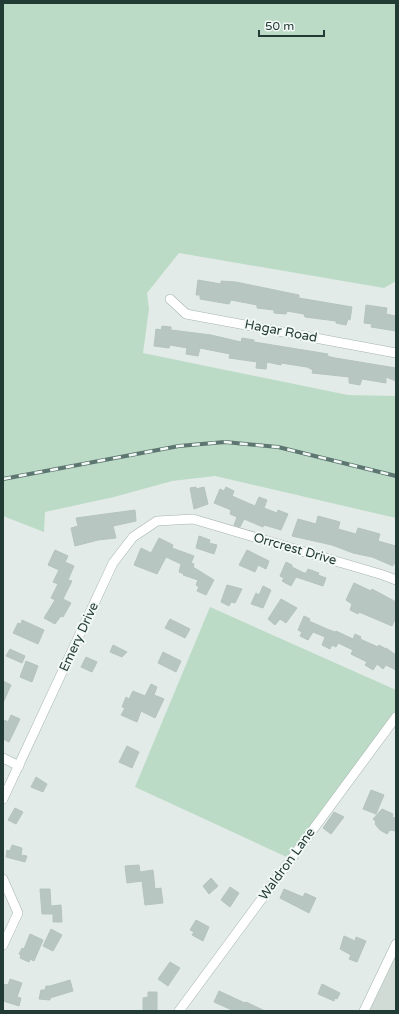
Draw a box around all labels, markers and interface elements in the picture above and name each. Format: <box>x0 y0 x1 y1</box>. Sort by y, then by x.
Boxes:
scale bar <box>259 12 324 38</box>
text: 50 m <box>265 19 294 33</box>
street label: Hagar Road <box>243 316 319 346</box>
street label: Orrcrest Drive <box>252 529 338 569</box>
street label: Emery Drive <box>56 600 102 674</box>
street label: Waldron Lane <box>255 825 319 903</box>

